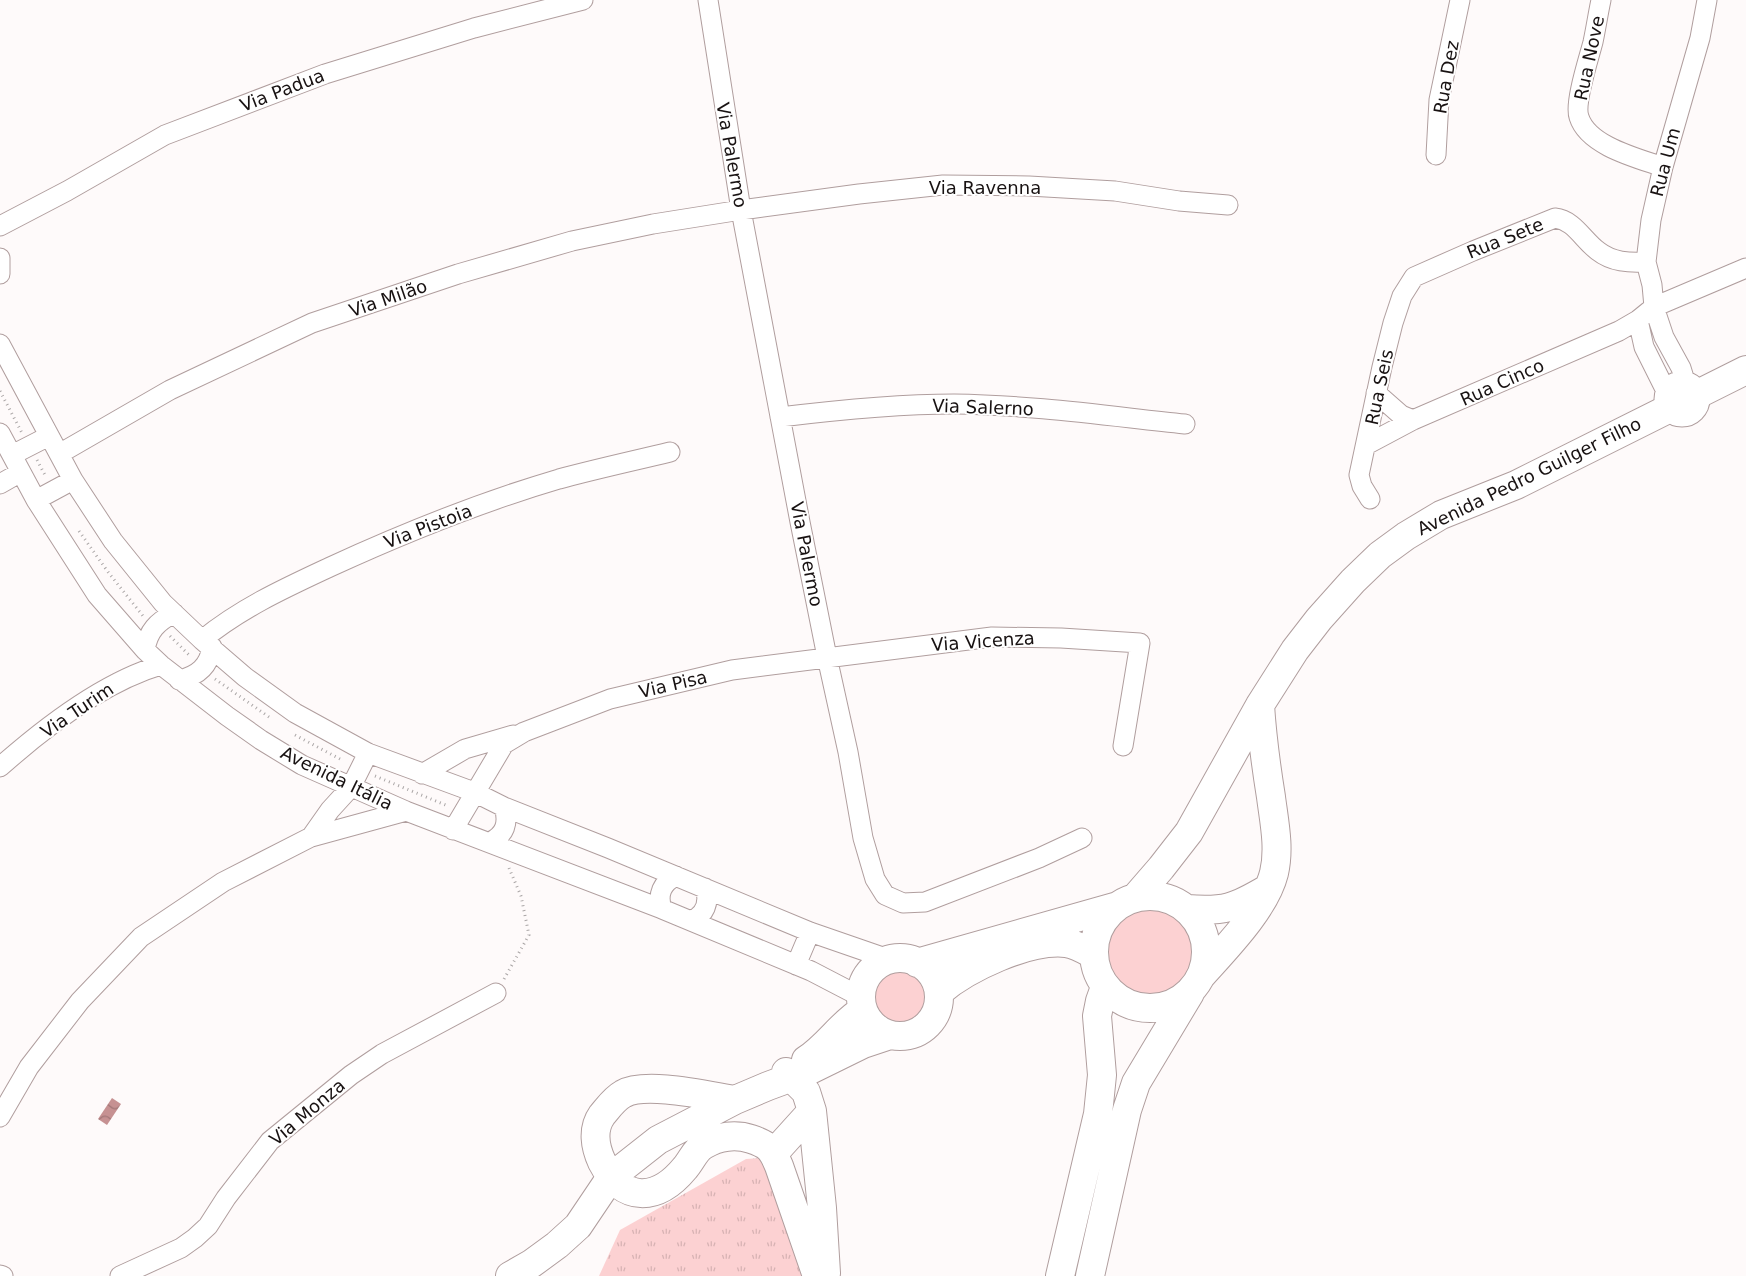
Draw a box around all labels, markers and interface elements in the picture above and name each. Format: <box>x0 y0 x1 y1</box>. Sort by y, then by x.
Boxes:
street label: Rua Nove <box>1570 14 1608 102</box>
street label: Rua Dez <box>1429 39 1463 115</box>
street label: Via Padua <box>237 64 327 116</box>
street label: Via Palermo <box>712 101 752 209</box>
street label: Rua Um <box>1646 125 1684 199</box>
street label: Via Ravenna <box>929 177 1041 198</box>
street label: Rua Sete <box>1464 213 1546 263</box>
street label: Via Milão <box>346 275 430 321</box>
street label: Rua Seis <box>1361 347 1397 427</box>
street label: Rua Cinco <box>1457 354 1547 410</box>
street label: Via Salerno <box>932 395 1034 419</box>
street label: Avenida Pedro Guilger Filho <box>1414 413 1644 539</box>
street label: Via Pistoia <box>381 500 475 552</box>
street label: Via Palermo <box>787 500 827 608</box>
street label: Via Vicenza <box>931 627 1035 655</box>
street label: Via Pisa <box>637 666 709 702</box>
street label: Via Turim <box>37 678 117 742</box>
street label: Avenida Itália <box>278 742 396 814</box>
street label: Via Monza <box>265 1074 349 1150</box>

